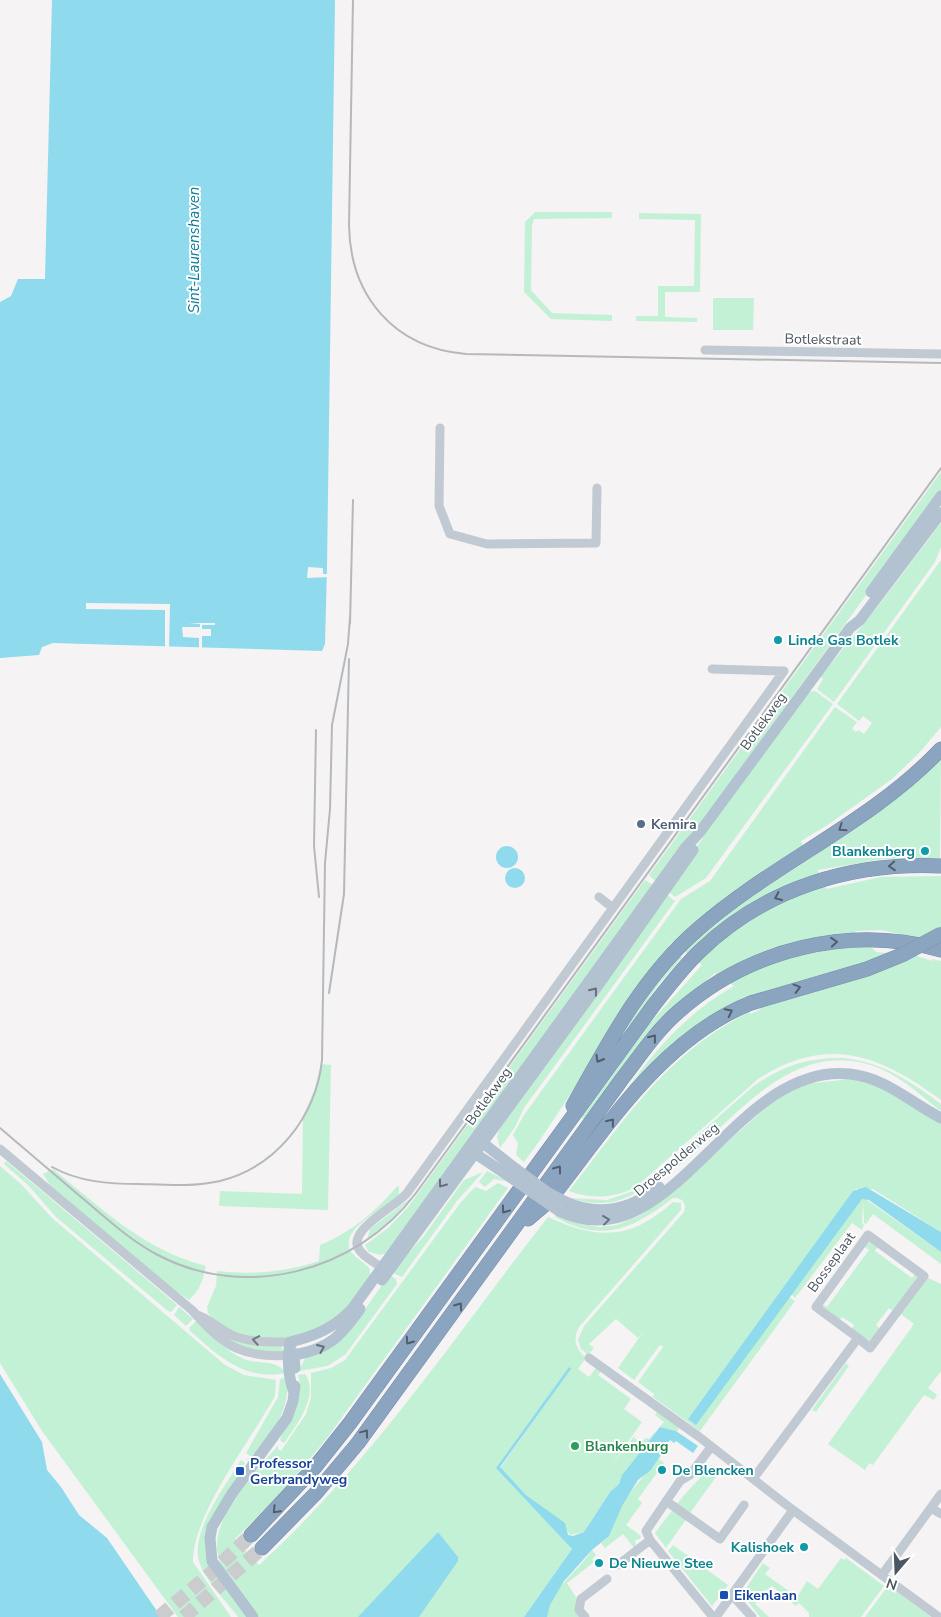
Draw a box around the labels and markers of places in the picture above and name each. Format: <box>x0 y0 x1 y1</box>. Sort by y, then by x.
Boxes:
place label: Linde Gas Botlek <box>788 631 899 650</box>
marker: Linde Gas Botlek <box>772 634 784 646</box>
place label: Kemira <box>651 815 697 834</box>
marker: Kemira <box>635 818 647 830</box>
place label: Blankenberg <box>832 842 915 861</box>
marker: Blankenberg <box>919 845 931 857</box>
place label: Blankenburg <box>585 1437 668 1456</box>
marker: Blankenburg <box>569 1440 581 1452</box>
place label: Professor Gerbrandyweg <box>250 1454 347 1489</box>
place label: De Blencken <box>672 1461 754 1480</box>
marker: De Blencken <box>656 1464 668 1476</box>
marker: Professor Gerbrandyweg <box>234 1465 246 1477</box>
place label: Kalishoek <box>731 1538 794 1557</box>
marker: Kalishoek <box>798 1541 810 1553</box>
place label: De Nieuwe Stee <box>609 1554 714 1573</box>
marker: De Nieuwe Stee <box>593 1557 605 1569</box>
place label: Eikenlaan <box>734 1586 797 1605</box>
marker: Eikenlaan <box>718 1589 730 1601</box>

